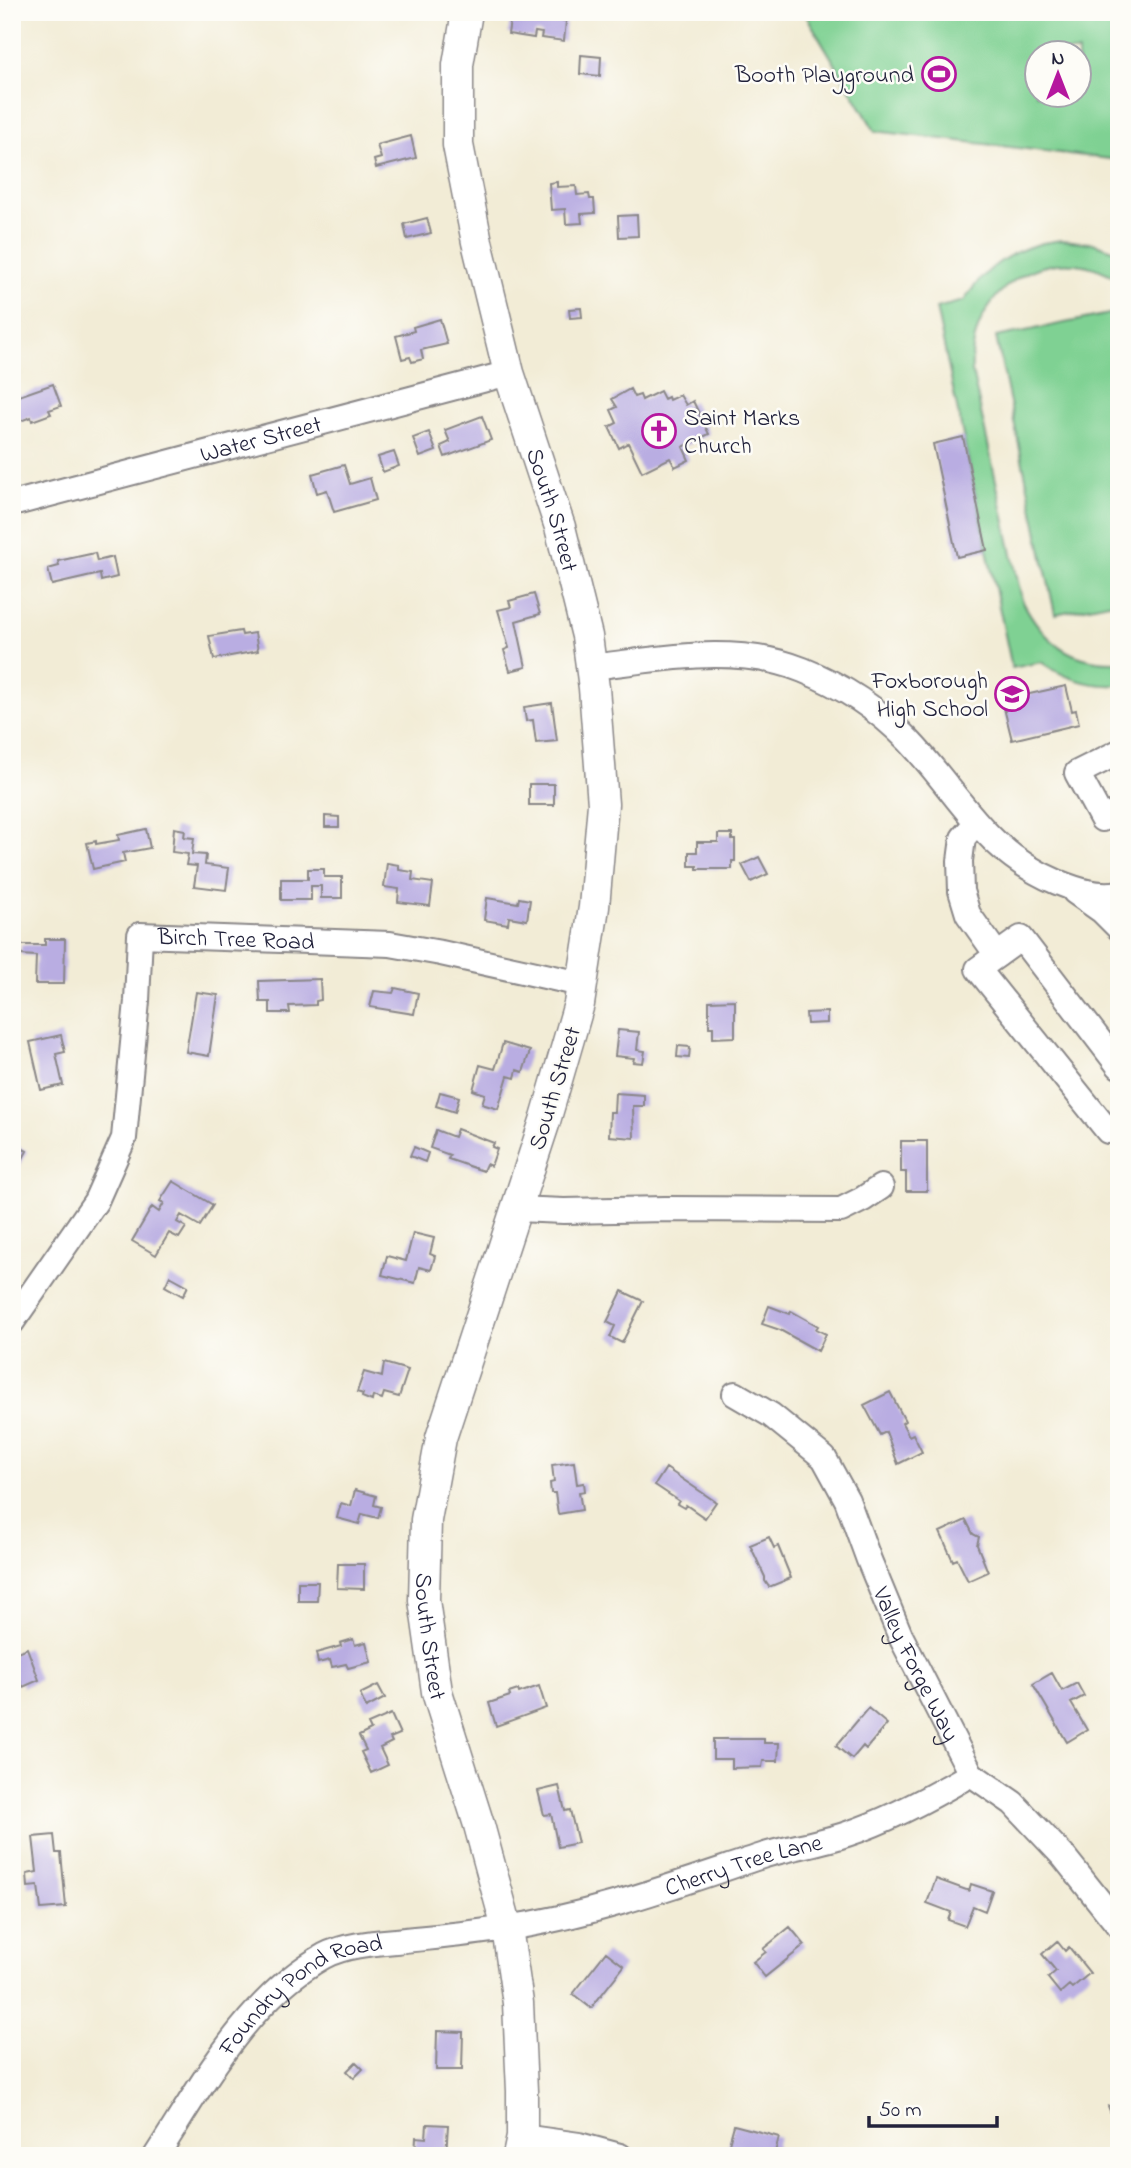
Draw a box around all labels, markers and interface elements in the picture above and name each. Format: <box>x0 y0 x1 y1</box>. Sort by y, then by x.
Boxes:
north arrow <box>1023 38 1092 108</box>
text: N <box>1052 46 1065 73</box>
sports icon: Booth Playground <box>920 55 958 93</box>
place label: Booth Playground <box>734 59 914 95</box>
place label: Saint Marks Church <box>684 402 800 465</box>
street label: Water Street <box>197 408 326 474</box>
church icon: Saint Marks Church <box>640 412 678 450</box>
street label: South Street <box>515 444 585 576</box>
place label: Foxborough High School <box>870 665 988 728</box>
school or university icon: Foxborough High School <box>993 675 1031 713</box>
street label: Birch Tree Road <box>156 921 315 961</box>
street label: South Street <box>521 1023 592 1155</box>
street label: South Street <box>404 1573 454 1705</box>
street label: Valley Forge Way <box>862 1581 967 1749</box>
street label: Cherry Tree Lane <box>661 1827 826 1907</box>
street label: Foundry Pond Road <box>211 1927 385 2065</box>
scale bar <box>869 2084 996 2128</box>
text: 50 m <box>879 2096 922 2126</box>

